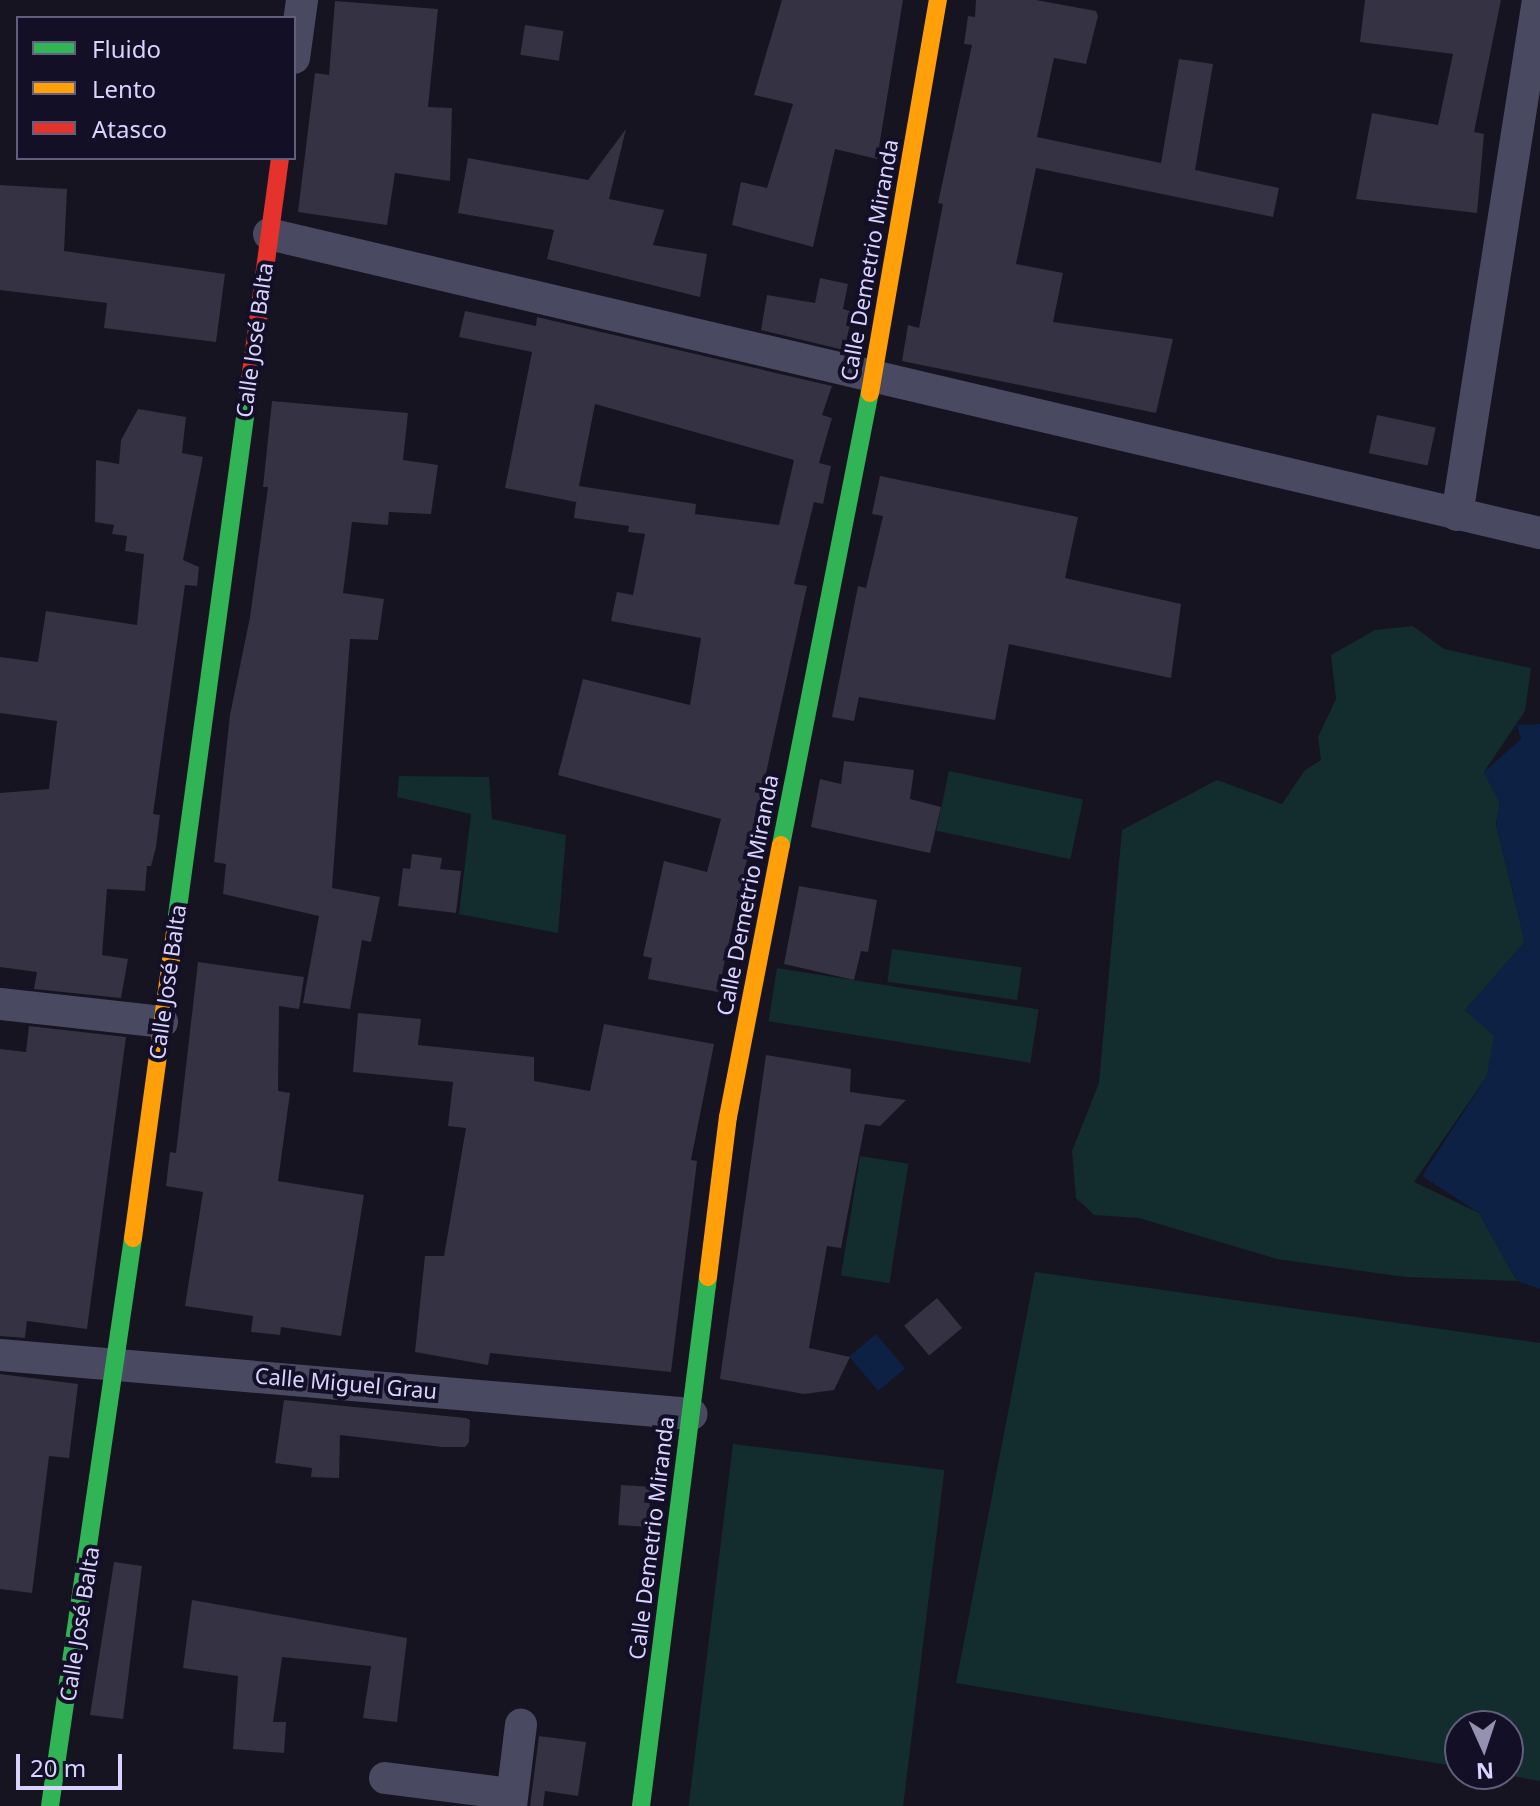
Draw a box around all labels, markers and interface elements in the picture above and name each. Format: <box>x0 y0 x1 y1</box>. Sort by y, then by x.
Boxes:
legend <box>16 16 296 160</box>
text: Fluido <box>92 32 161 65</box>
text: Lento <box>92 72 156 105</box>
text: Atasco <box>92 112 167 145</box>
street label: Calle Demetrio Miranda <box>835 137 903 383</box>
street label: Calle José Balta <box>230 261 278 419</box>
street label: Calle Demetrio Miranda <box>711 772 783 1018</box>
street label: Calle José Balta <box>143 903 191 1061</box>
street label: Calle Miguel Grau <box>254 1362 438 1404</box>
street label: Calle Demetrio Miranda <box>623 1415 679 1661</box>
street label: Calle José Balta <box>54 1545 104 1703</box>
north arrow <box>1444 1710 1524 1790</box>
scale bar <box>20 1738 126 1788</box>
text: 20 m <box>30 1751 86 1784</box>
text: N <box>1475 1757 1495 1787</box>

